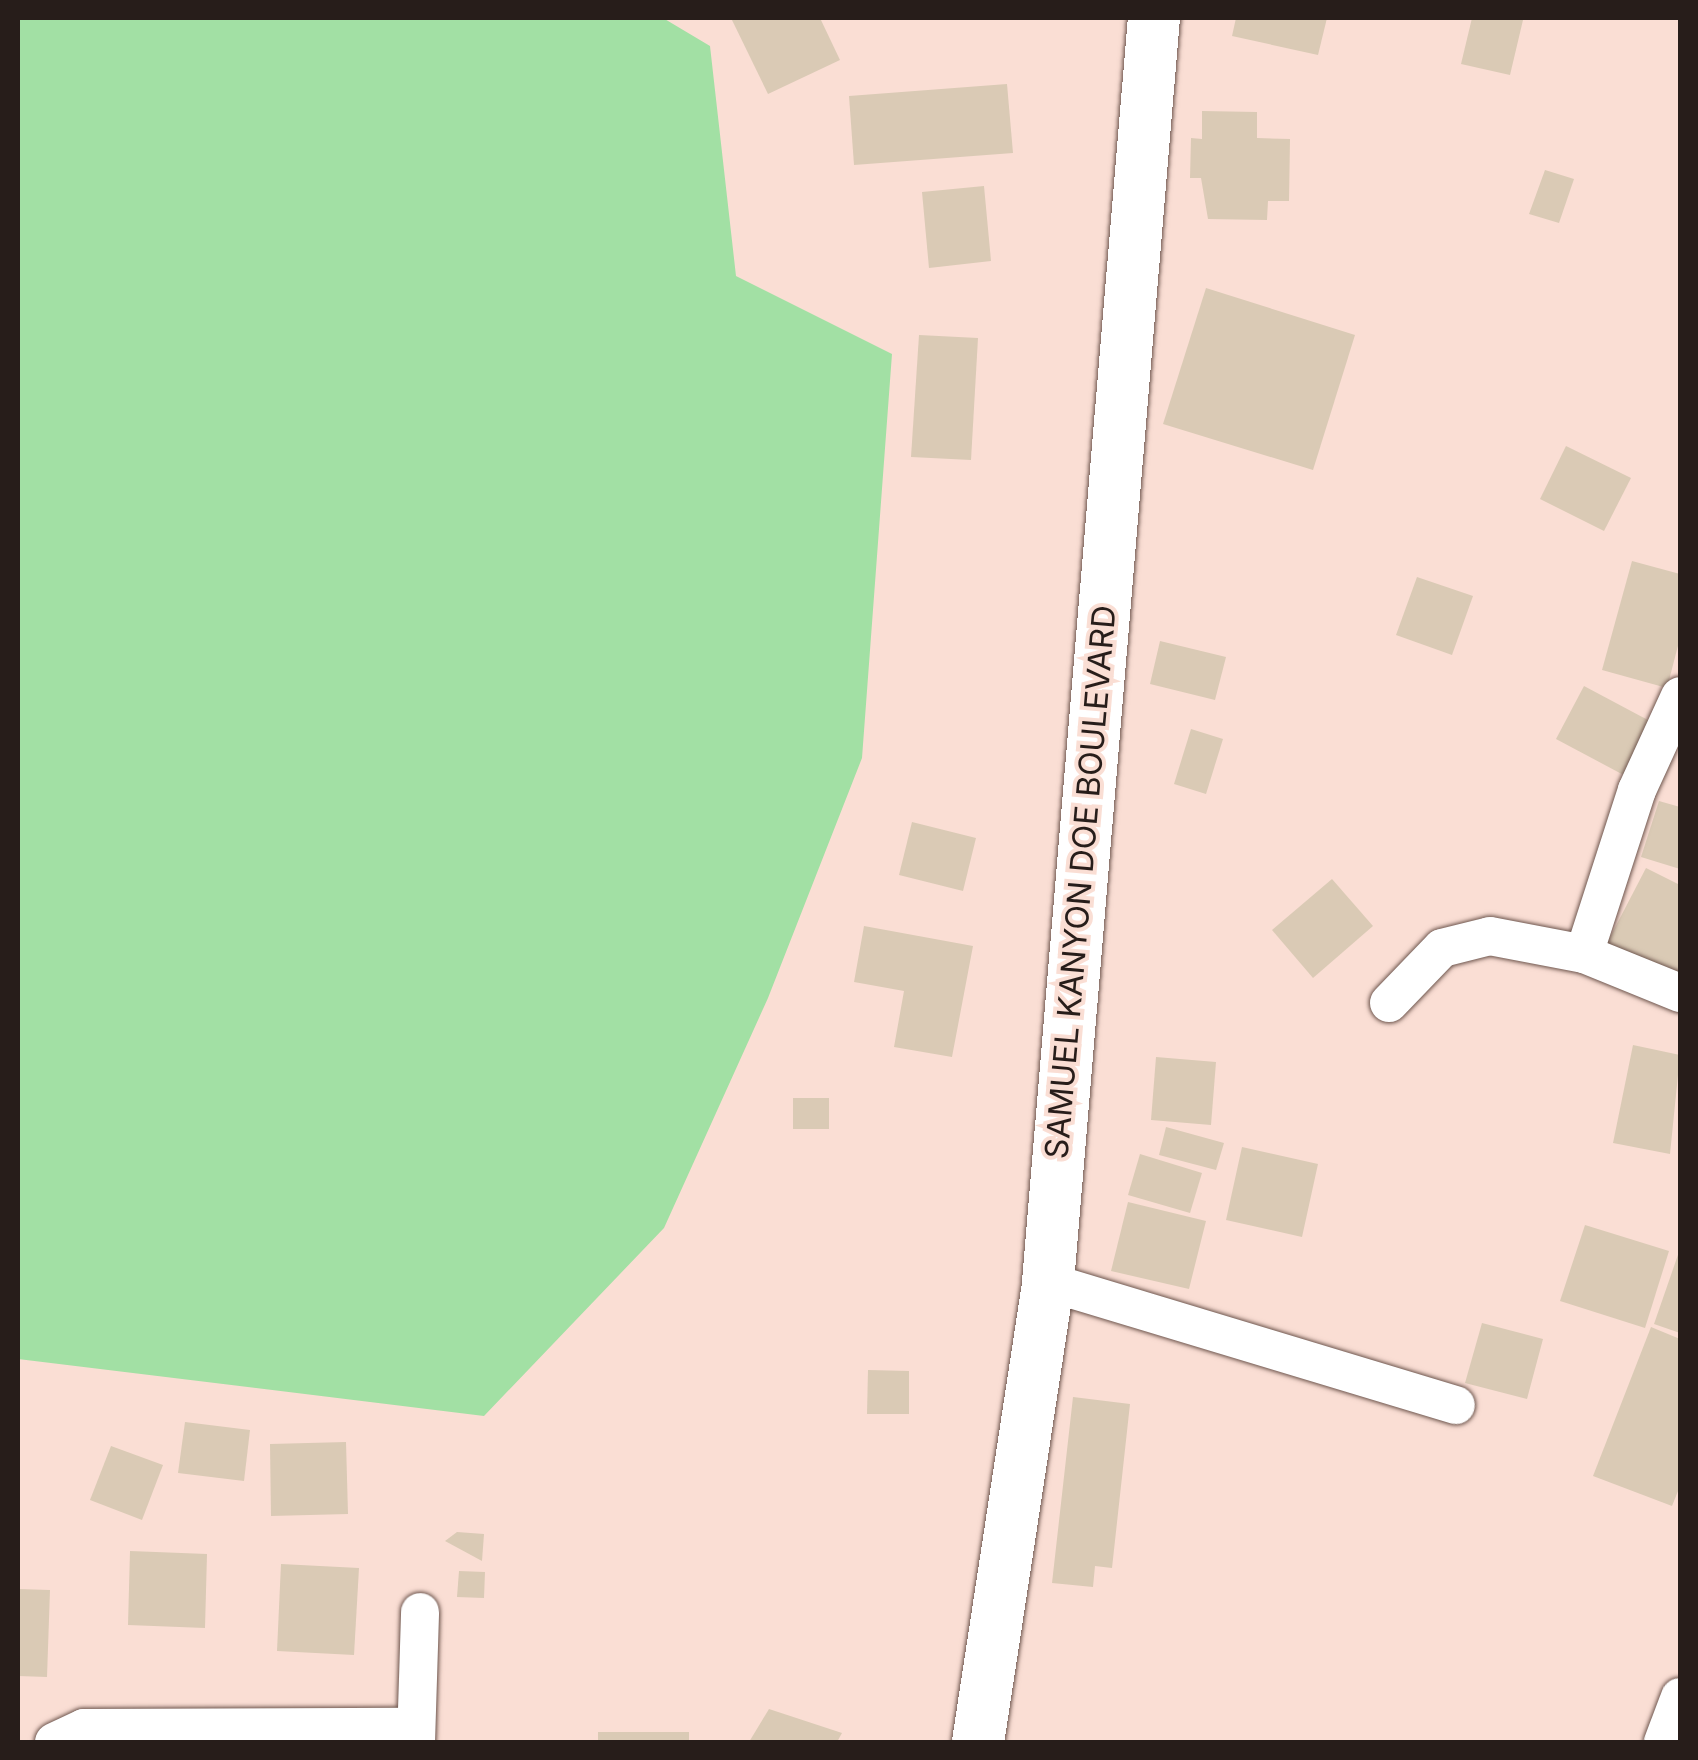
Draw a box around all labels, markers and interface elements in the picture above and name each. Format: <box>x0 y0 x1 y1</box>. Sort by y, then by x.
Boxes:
street label: SAMUEL KANYON DOE BOULEVARD <box>1038 604 1124 1160</box>

